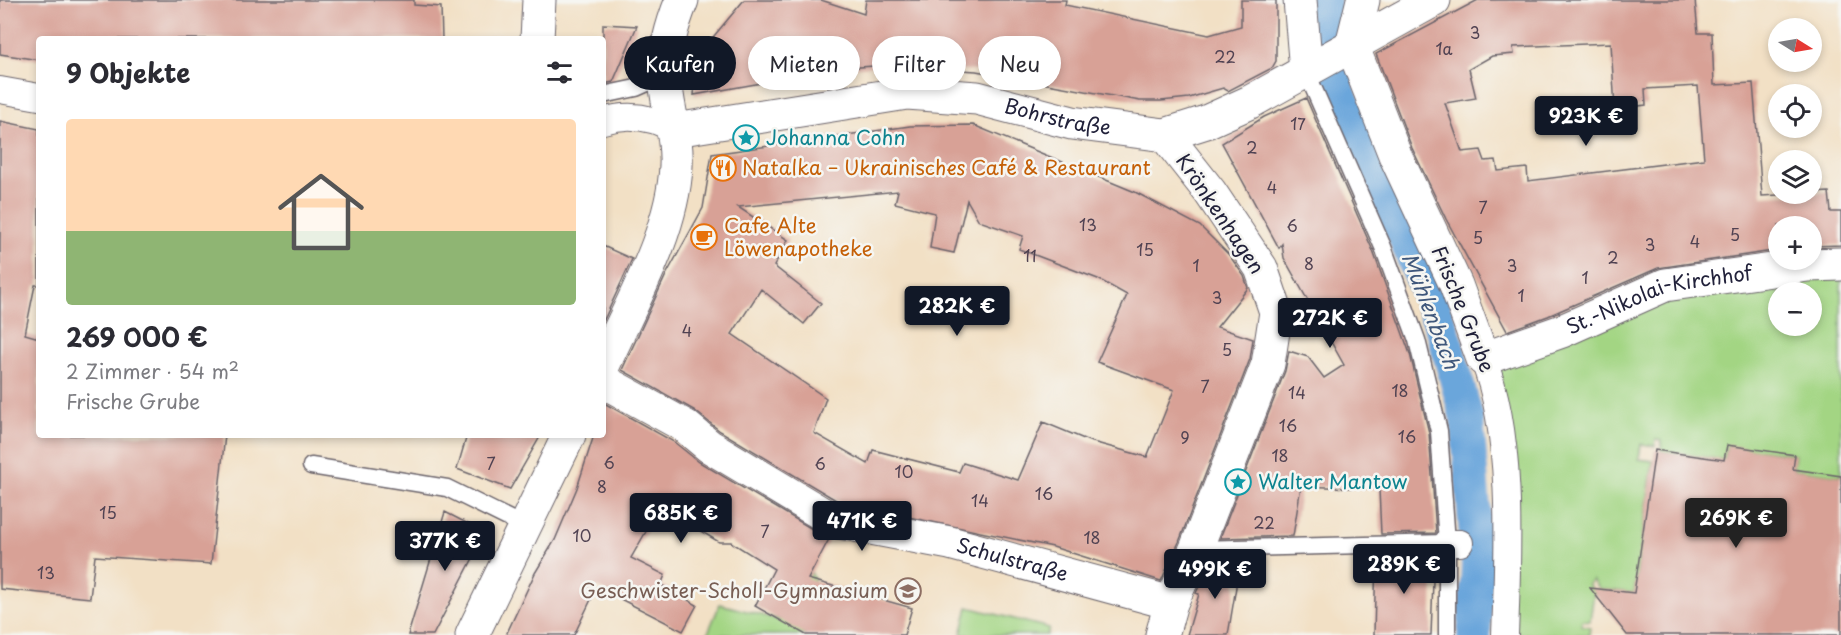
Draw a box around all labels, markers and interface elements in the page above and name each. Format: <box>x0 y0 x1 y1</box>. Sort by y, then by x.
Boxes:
north arrow <box>1768 18 1822 72</box>
map controls <box>1768 18 1822 336</box>
house number: 3 <box>1470 20 1480 44</box>
chip: Kaufen <box>624 36 736 90</box>
chip: Mieten <box>748 36 860 90</box>
chip: Filter <box>872 36 966 90</box>
chip: Neu <box>978 36 1061 90</box>
house number: 1a <box>1435 36 1453 60</box>
house number: 22 <box>1214 44 1236 68</box>
text: 9 Objekte <box>66 53 190 92</box>
icon: filters <box>543 56 576 89</box>
button: locate <box>1768 84 1822 138</box>
street label: Bohrstraße <box>1001 90 1113 142</box>
pin: 923K € <box>1537 96 1635 147</box>
text: 923K € <box>1549 100 1623 130</box>
house number: 17 <box>1290 111 1306 135</box>
place label: Johanna Cohn <box>766 122 906 152</box>
place icon: Johanna Cohn <box>731 123 761 153</box>
house number: 2 <box>1246 135 1258 159</box>
street label: Krönkenhagen <box>1169 147 1272 280</box>
button: layers <box>1768 150 1822 204</box>
place label: Natalka – Ukrainisches Café & Restaurant <box>742 152 1151 182</box>
restaurant icon: Natalka – Ukrainisches Café & Restaurant <box>708 153 738 183</box>
icon: home <box>267 158 375 266</box>
house number: 4 <box>1267 175 1277 199</box>
house number: 7 <box>1478 195 1488 219</box>
place label: Cafe Alte Löwenapotheke <box>724 210 873 263</box>
house number: 13 <box>1079 212 1097 236</box>
house number: 6 <box>1286 213 1298 237</box>
button: + <box>1768 216 1822 270</box>
cafe icon: Cafe Alte Löwenapotheke <box>689 222 719 252</box>
house number: 5 <box>1730 222 1740 246</box>
house number: 5 <box>1473 225 1483 249</box>
house number: 4 <box>1690 229 1700 253</box>
house number: 3 <box>1645 232 1655 256</box>
house number: 15 <box>1136 237 1154 261</box>
street label: Frische Grube <box>1425 241 1503 377</box>
house number: 11 <box>1023 243 1037 267</box>
house number: 2 <box>1607 245 1619 269</box>
water label: Mühlenbach <box>1395 247 1469 374</box>
house number: 8 <box>1304 251 1314 275</box>
house number: 1 <box>1192 253 1200 277</box>
house number: 3 <box>1507 253 1517 277</box>
street label: St.-Nikolai-Kirchhof <box>1561 257 1755 341</box>
house number: 1 <box>1581 265 1589 289</box>
button: − <box>1768 282 1822 336</box>
house number: 1 <box>1517 283 1525 307</box>
house number: 3 <box>1212 285 1222 309</box>
pin: 282K € <box>908 286 1006 337</box>
text: 282K € <box>919 290 995 320</box>
pin: 272K € <box>1281 298 1379 349</box>
text: 272K € <box>1292 302 1368 332</box>
text: 269 000 € <box>66 317 208 356</box>
house number: 4 <box>682 318 692 342</box>
house number: 5 <box>1222 337 1232 361</box>
text: 2 Zimmer · 54 m² <box>66 356 239 386</box>
house number: 7 <box>1200 374 1210 398</box>
house number: 18 <box>1391 378 1409 402</box>
house number: 14 <box>1288 380 1306 404</box>
text: Frische Grube <box>66 386 200 416</box>
house number: 16 <box>1279 413 1297 437</box>
house number: 16 <box>1398 424 1416 448</box>
house number: 9 <box>1180 425 1190 449</box>
house number: 18 <box>1271 443 1289 467</box>
house number: 6 <box>603 450 615 474</box>
house number: 7 <box>486 451 496 475</box>
house number: 6 <box>814 451 826 475</box>
house number: 10 <box>895 459 913 483</box>
place label: Walter Mantow <box>1258 466 1408 496</box>
place icon: Walter Mantow <box>1223 467 1253 497</box>
house number: 8 <box>597 474 607 498</box>
house number: 16 <box>1035 481 1053 505</box>
house number: 14 <box>971 488 989 512</box>
pin: 685K € <box>632 493 730 544</box>
text: 685K € <box>644 497 718 527</box>
pin: 269K € <box>1687 498 1785 549</box>
house number: 15 <box>99 500 117 524</box>
pin: 471K € <box>813 501 911 552</box>
text: 269K € <box>1699 502 1773 532</box>
text: 471K € <box>827 505 897 535</box>
house number: 22 <box>1253 510 1275 534</box>
house number: 7 <box>760 519 770 543</box>
pin: 377K € <box>396 521 494 572</box>
house number: 10 <box>573 523 591 547</box>
text: 377K € <box>409 525 481 555</box>
house number: 18 <box>1083 525 1101 549</box>
street label: Schulstraße <box>953 529 1072 588</box>
pin: 289K € <box>1355 544 1453 595</box>
text: 289K € <box>1367 548 1441 578</box>
pin: 499K € <box>1166 549 1264 600</box>
text: 499K € <box>1178 553 1252 583</box>
house number: 13 <box>37 560 55 584</box>
place label: Geschwister-Scholl-Gymnasium <box>580 575 888 605</box>
school or university icon: Geschwister-Scholl-Gymnasium <box>893 576 923 606</box>

